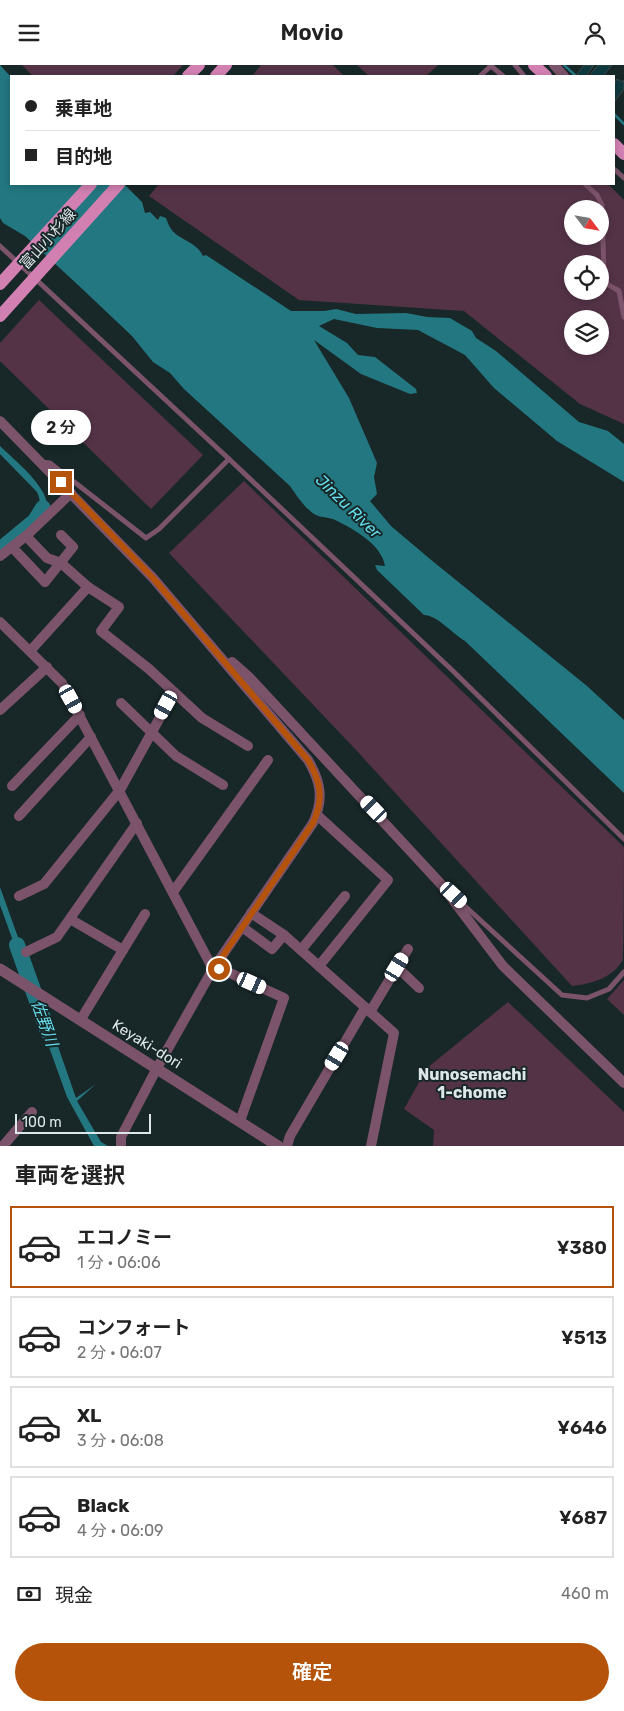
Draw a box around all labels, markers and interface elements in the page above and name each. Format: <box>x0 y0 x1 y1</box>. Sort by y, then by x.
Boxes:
icon: menu <box>15 19 43 47</box>
text: Movio <box>281 19 343 46</box>
icon: person <box>581 19 609 47</box>
text: 乗車地 <box>55 97 112 120</box>
text: 目的地 <box>55 145 112 168</box>
north arrow <box>564 200 609 245</box>
map controls <box>564 200 609 355</box>
street label: 富山小杉線 <box>16 205 80 273</box>
button: locate <box>564 255 609 300</box>
button: layers <box>564 310 609 355</box>
callout: 2 分 <box>31 409 91 445</box>
text: 2 分 <box>46 418 76 437</box>
route end <box>50 471 72 493</box>
water label: Jinzu River <box>312 471 386 543</box>
car <box>57 682 84 716</box>
car <box>152 688 179 722</box>
car <box>358 793 389 825</box>
car <box>437 879 470 911</box>
car <box>382 950 411 984</box>
route start <box>208 958 230 980</box>
car <box>235 970 268 996</box>
water label: 佐野川 <box>27 997 62 1051</box>
street label: Keyaki-dori <box>109 1016 185 1072</box>
car <box>322 1039 351 1073</box>
district label: Nunosemachi 1-chome <box>418 1065 526 1102</box>
scale bar <box>15 1111 151 1134</box>
text: 100 m <box>22 1114 62 1131</box>
text: 車両を選択 <box>15 1162 125 1189</box>
icon: car <box>17 1225 62 1270</box>
text: エコノミー <box>77 1226 172 1249</box>
text: ¥380 <box>557 1236 607 1259</box>
text: 1 分 · 06:06 <box>77 1253 161 1272</box>
icon: car <box>17 1315 62 1360</box>
text: コンフォート <box>77 1316 190 1339</box>
text: ¥513 <box>561 1326 607 1349</box>
text: 2 分 · 06:07 <box>77 1343 162 1362</box>
text: XL <box>77 1404 101 1427</box>
icon: car <box>17 1405 62 1450</box>
text: ¥646 <box>557 1416 607 1439</box>
text: 3 分 · 06:08 <box>77 1431 164 1450</box>
text: Black <box>77 1494 129 1517</box>
icon: car <box>17 1495 62 1540</box>
text: ¥687 <box>559 1506 607 1529</box>
text: 4 分 · 06:09 <box>77 1521 164 1540</box>
icon: cash <box>15 1580 43 1608</box>
text: 現金 <box>55 1584 93 1607</box>
text: 460 m <box>561 1584 609 1603</box>
button: 確定 <box>15 1643 609 1701</box>

